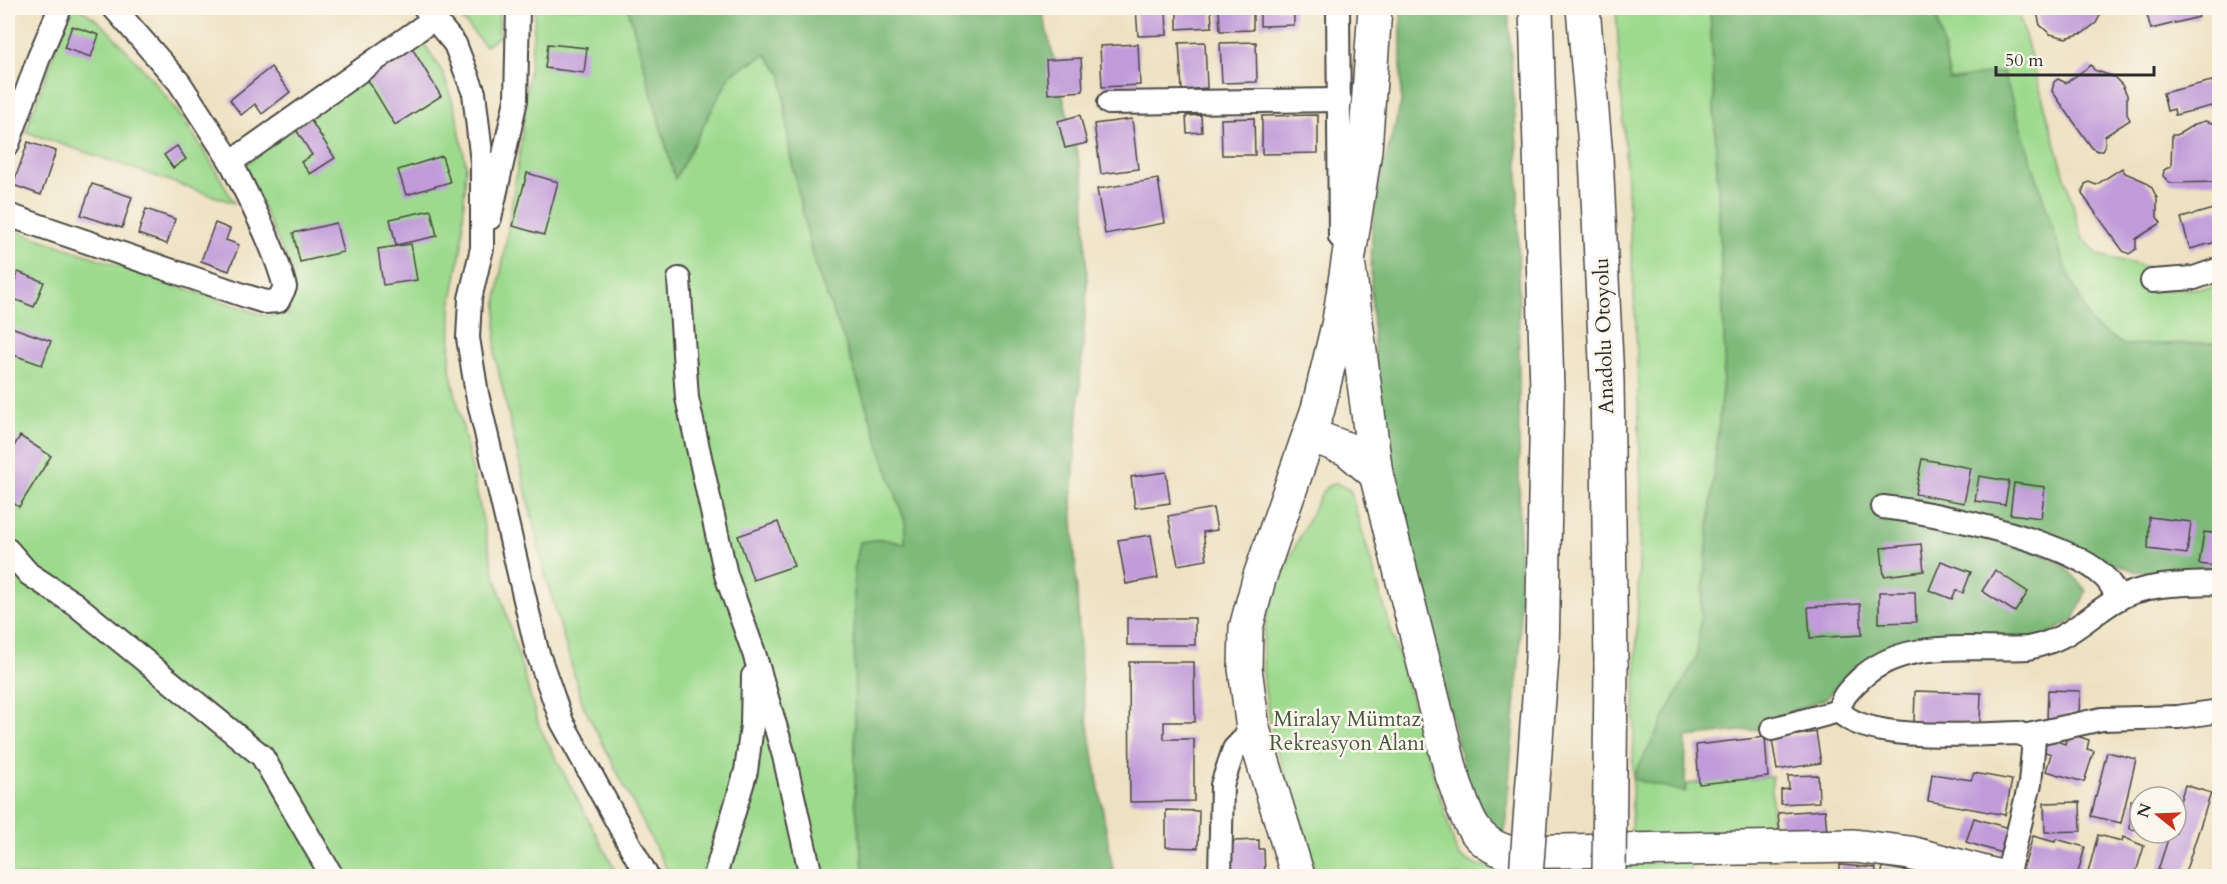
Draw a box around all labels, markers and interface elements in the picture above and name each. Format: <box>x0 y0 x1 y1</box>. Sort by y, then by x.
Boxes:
scale bar <box>1996 39 2154 77</box>
text: 50 m <box>2005 48 2044 73</box>
street label: Anadolu Otoyolu <box>1587 257 1621 415</box>
park label: Miralay Mümtaz Rekreasyon Alanı <box>1269 705 1425 758</box>
north arrow <box>2128 785 2188 845</box>
text: N <box>2132 801 2157 821</box>

